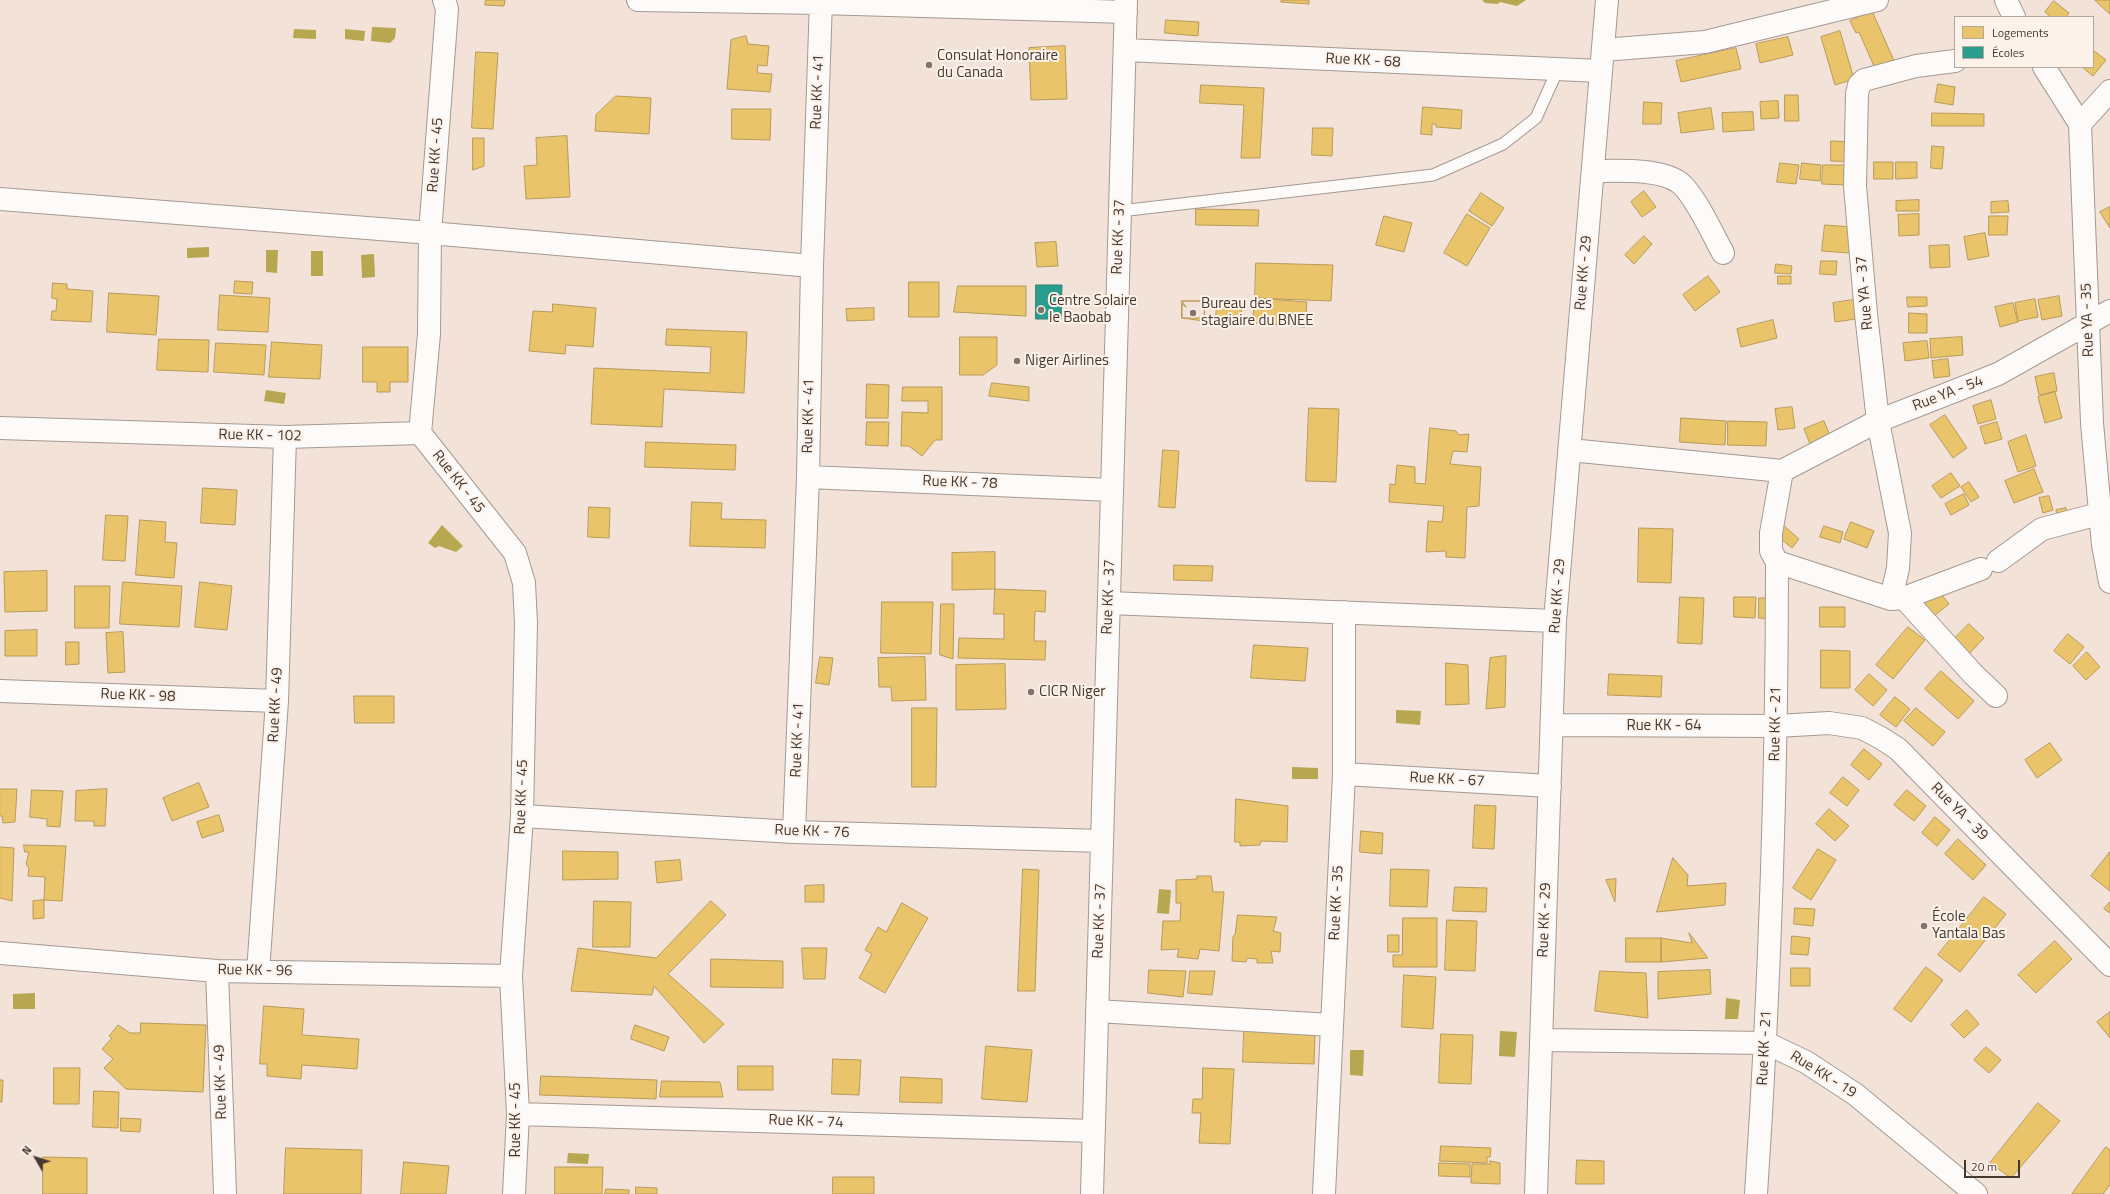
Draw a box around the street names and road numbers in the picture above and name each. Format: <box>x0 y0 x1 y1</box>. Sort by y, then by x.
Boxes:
street label: Rue KK - 68 <box>1325 50 1401 72</box>
street label: Rue KK - 41 <box>808 54 828 130</box>
street label: Rue KK - 45 <box>424 117 448 193</box>
street label: Rue KK - 37 <box>1109 199 1129 275</box>
street label: Rue KK - 29 <box>1572 235 1596 311</box>
street label: Rue YA - 37 <box>1853 255 1877 331</box>
street label: Rue YA - 35 <box>2078 283 2098 357</box>
street label: Rue YA - 54 <box>1910 372 1986 416</box>
street label: Rue KK - 41 <box>799 378 819 454</box>
street label: Rue KK - 102 <box>218 426 302 446</box>
street label: Rue KK - 45 <box>428 447 488 517</box>
street label: Rue KK - 78 <box>922 473 998 493</box>
street label: Rue KK - 29 <box>1546 558 1570 634</box>
street label: Rue KK - 37 <box>1099 559 1119 635</box>
street label: Rue KK - 49 <box>265 667 287 743</box>
street label: Rue KK - 98 <box>100 686 176 706</box>
street label: Rue KK - 21 <box>1766 686 1786 762</box>
street label: Rue KK - 41 <box>788 702 808 778</box>
street label: Rue KK - 64 <box>1626 717 1702 735</box>
street label: Rue KK - 45 <box>512 759 532 835</box>
street label: Rue KK - 67 <box>1409 769 1485 791</box>
street label: Rue YA - 39 <box>1926 779 1992 845</box>
street label: Rue KK - 76 <box>774 822 850 842</box>
street label: Rue KK - 35 <box>1326 865 1348 941</box>
street label: Rue KK - 29 <box>1535 882 1555 958</box>
street label: Rue KK - 37 <box>1090 883 1110 959</box>
street label: Rue KK - 96 <box>217 961 293 981</box>
street label: Rue KK - 21 <box>1754 1010 1776 1086</box>
street label: Rue KK - 49 <box>211 1044 231 1120</box>
street label: Rue KK - 19 <box>1786 1047 1860 1103</box>
street label: Rue KK - 45 <box>507 1082 525 1158</box>
street label: Rue KK - 74 <box>768 1112 844 1132</box>

